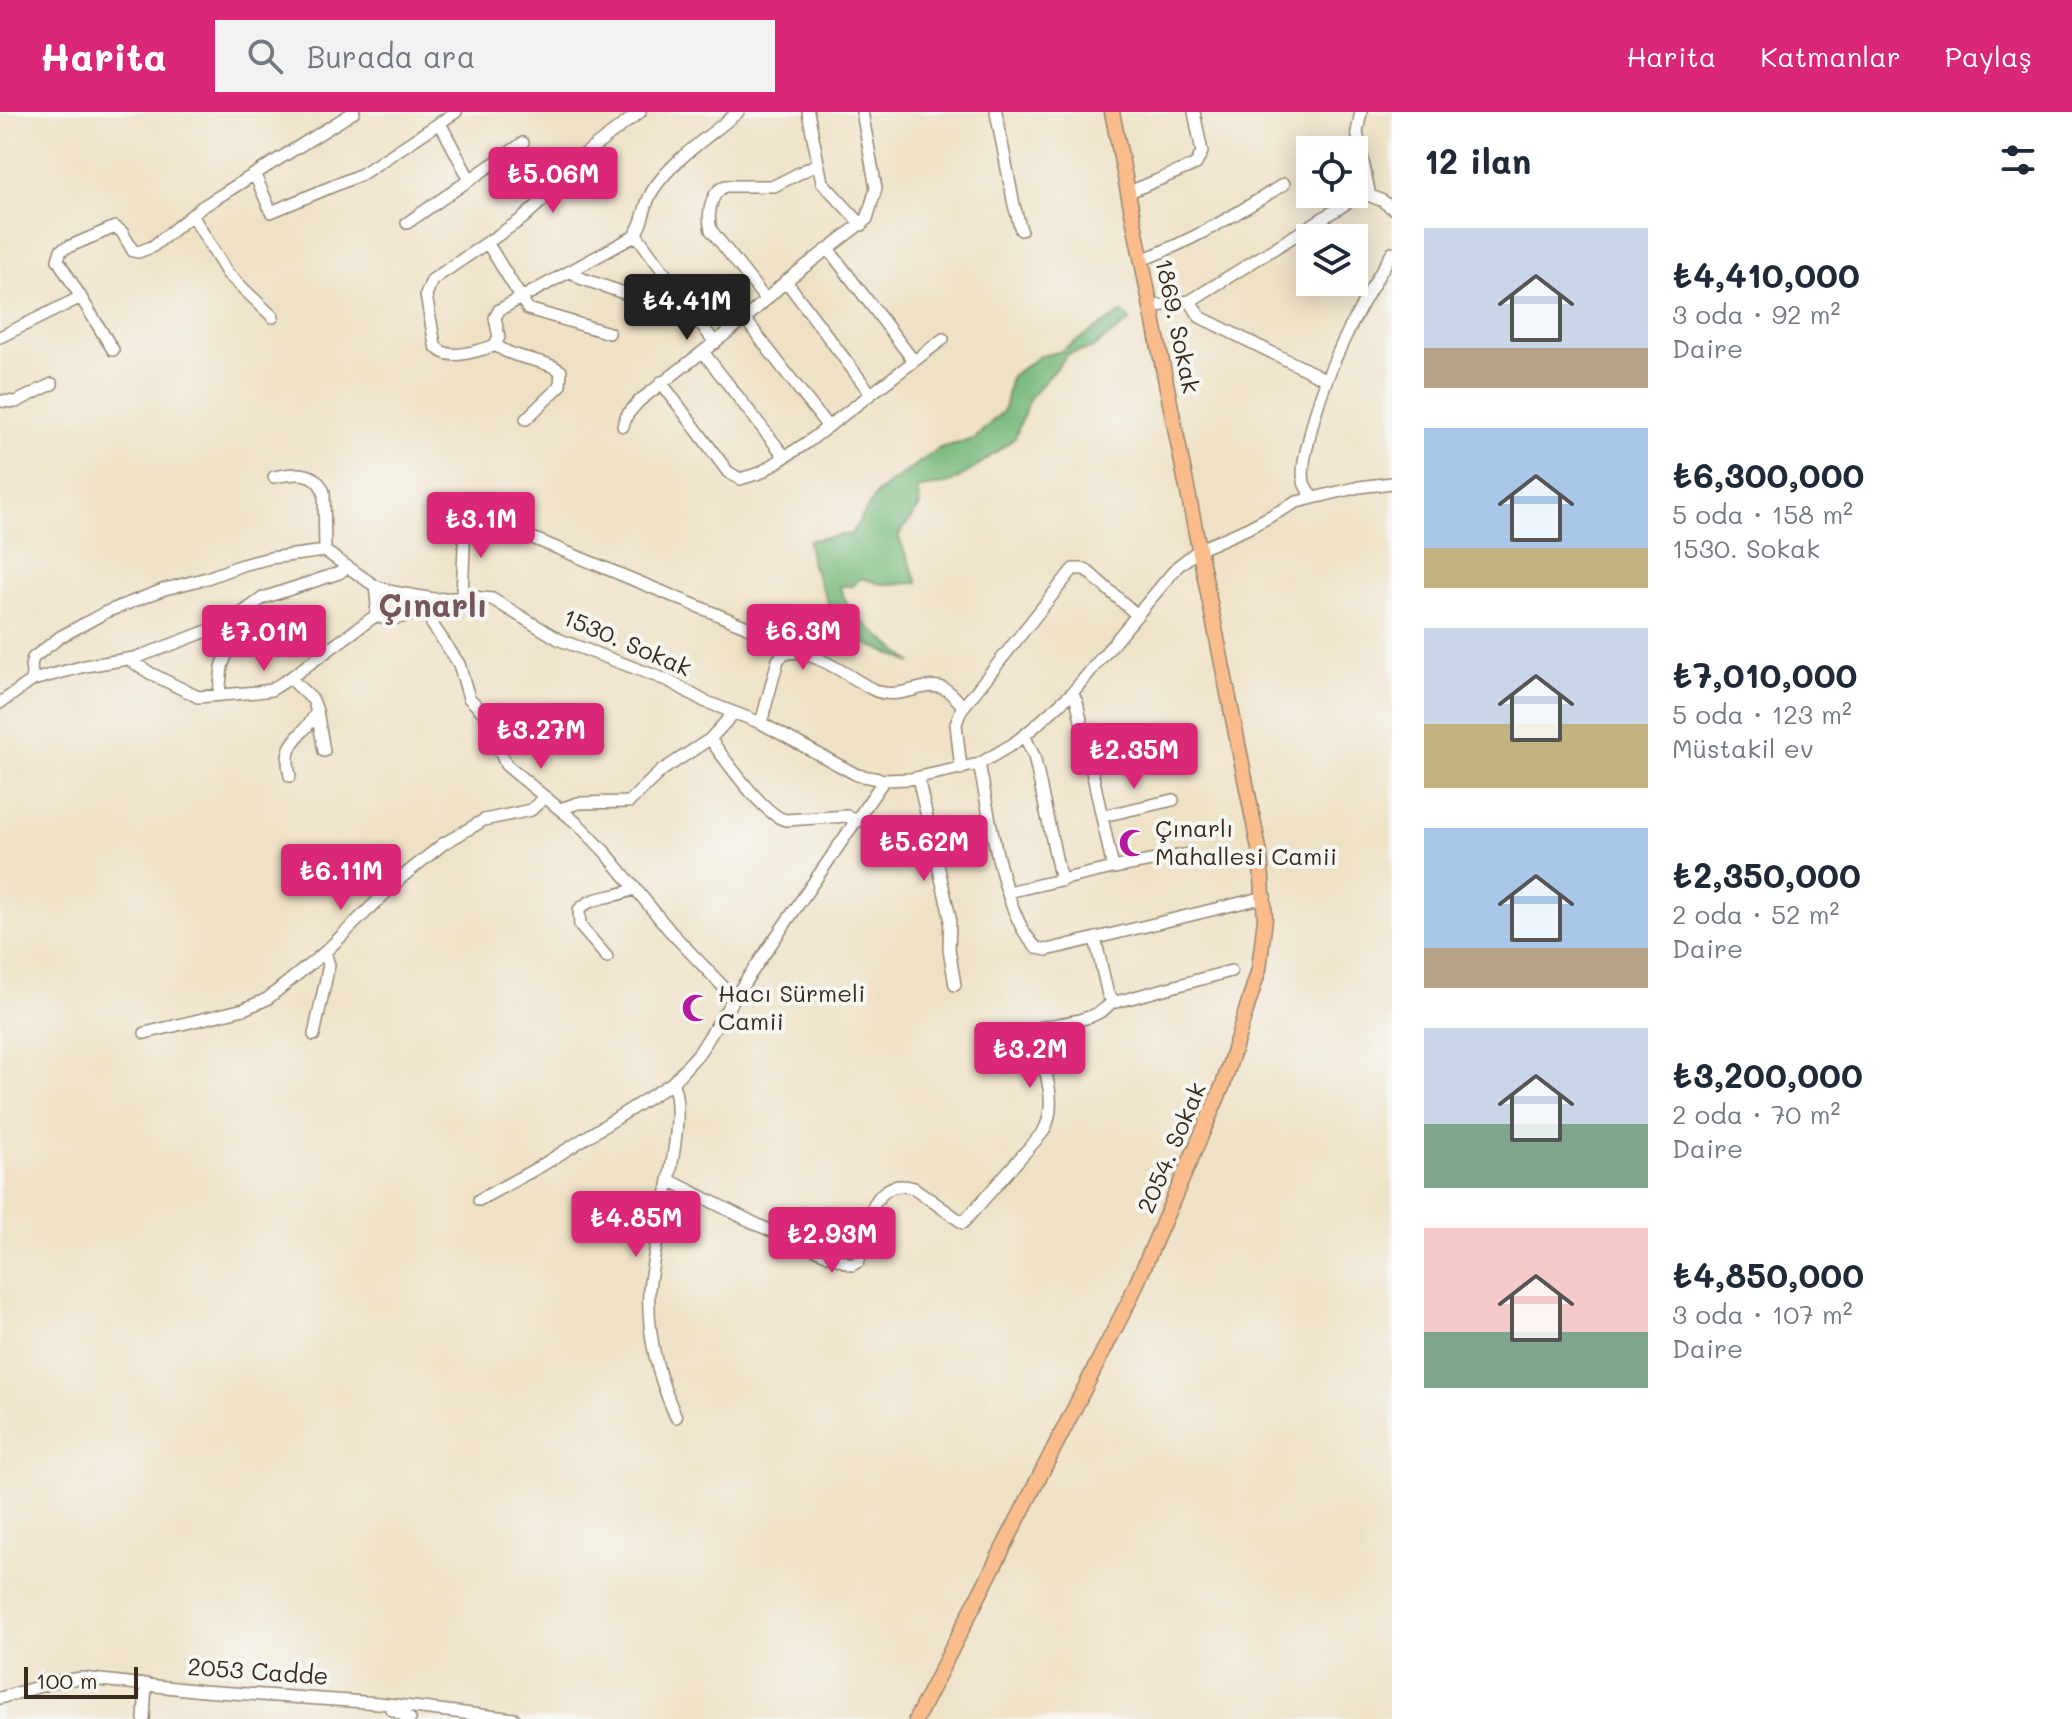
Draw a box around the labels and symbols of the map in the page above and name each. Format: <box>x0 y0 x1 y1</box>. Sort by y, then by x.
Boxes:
pin: ₺5.06M <box>488 147 618 215</box>
street label: 1869. Sokak <box>1149 256 1208 396</box>
pin: ₺4.41M <box>622 274 752 342</box>
pin: ₺3.1M <box>425 492 537 560</box>
district label: Çınarlı <box>378 583 488 625</box>
street label: 1530. Sokak <box>559 601 696 683</box>
pin: ₺6.3M <box>747 604 859 672</box>
pin: ₺7.01M <box>199 605 329 673</box>
pin: ₺3.27M <box>476 703 606 771</box>
pin: ₺2.35M <box>1069 723 1199 791</box>
place label: Çınarlı Mahallesi Camii <box>1155 812 1337 871</box>
pin: ₺5.62M <box>859 815 989 883</box>
mosque icon: Çınarlı Mahallesi Camii <box>1118 828 1148 858</box>
pin: ₺6.11M <box>276 844 406 912</box>
place label: Hacı Sürmeli Camii <box>718 977 865 1036</box>
mosque icon: Hacı Sürmeli Camii <box>681 993 711 1023</box>
pin: ₺3.2M <box>974 1022 1086 1090</box>
street label: 2054. Sokak <box>1129 1077 1212 1218</box>
pin: ₺4.85M <box>571 1191 701 1259</box>
pin: ₺2.93M <box>767 1207 897 1275</box>
street label: 2053 Cadde <box>187 1650 330 1691</box>
scale bar <box>24 1663 138 1699</box>

